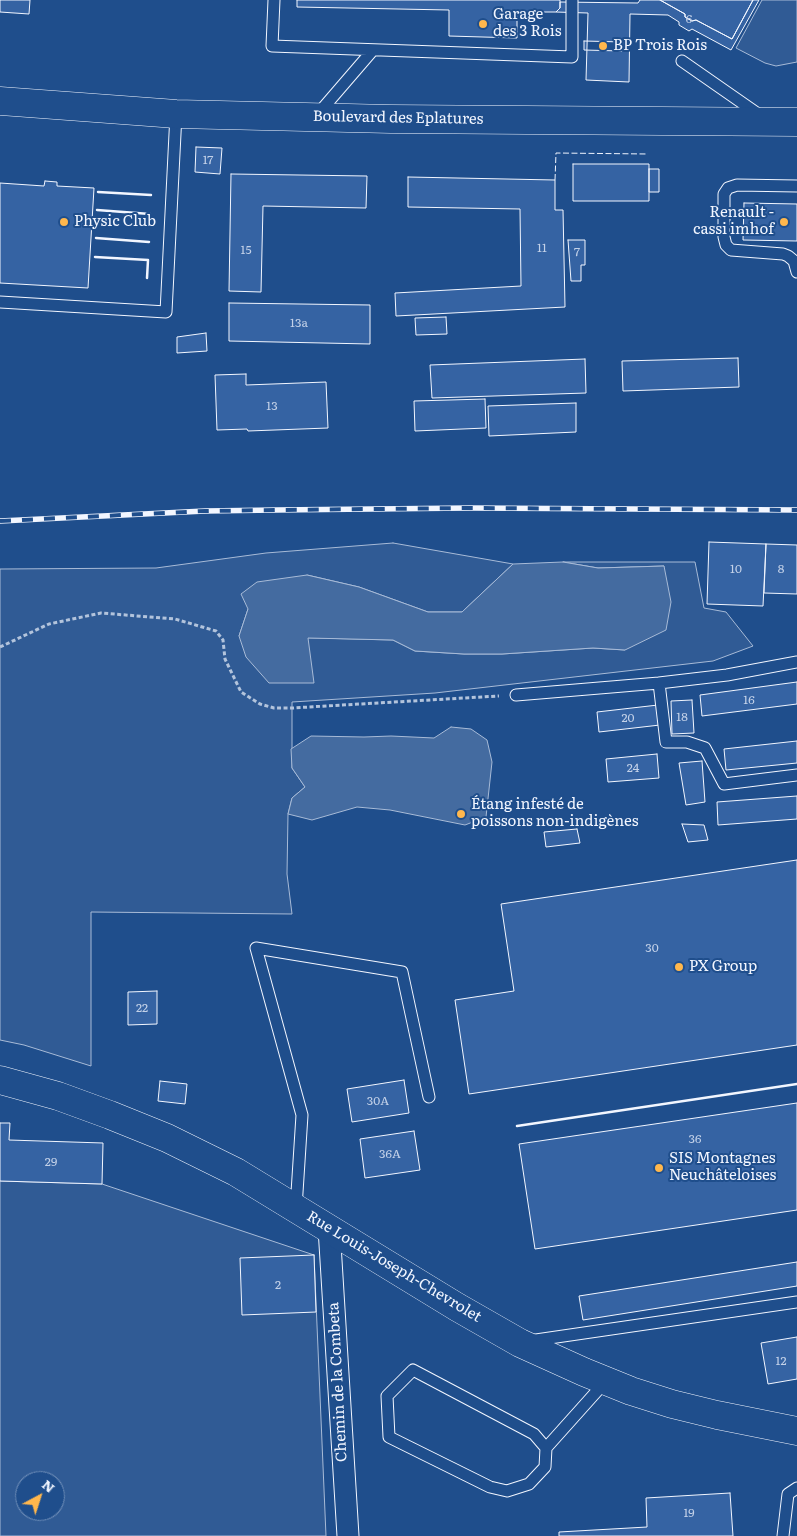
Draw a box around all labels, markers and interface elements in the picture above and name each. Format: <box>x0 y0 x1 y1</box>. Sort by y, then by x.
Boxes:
place label: Garage des 3 Rois <box>493 6 561 41</box>
house number: 6 <box>686 12 692 26</box>
marker: Garage des 3 Rois <box>477 18 489 30</box>
place label: BP Trois Rois <box>613 37 707 55</box>
marker: BP Trois Rois <box>597 40 609 52</box>
street label: Boulevard des Eplatures <box>313 108 483 128</box>
house number: 17 <box>203 153 213 167</box>
place label: Renault - cassi imhof <box>693 204 774 239</box>
place label: Physic Club <box>74 213 156 231</box>
marker: Physic Club <box>58 216 70 228</box>
marker: Renault - cassi imhof <box>778 216 790 228</box>
house number: 11 <box>537 241 547 255</box>
house number: 15 <box>241 243 251 257</box>
house number: 7 <box>574 245 580 259</box>
house number: 13a <box>290 316 308 330</box>
house number: 13 <box>266 399 278 413</box>
house number: 10 <box>730 562 742 576</box>
house number: 8 <box>778 562 784 576</box>
house number: 16 <box>743 693 755 707</box>
house number: 18 <box>676 710 688 724</box>
house number: 20 <box>621 711 635 725</box>
house number: 24 <box>627 761 639 775</box>
place label: Étang infesté de poissons non-indigènes <box>471 796 638 831</box>
marker: Étang infesté de poissons non-indigènes <box>455 808 467 820</box>
house number: 30 <box>645 941 659 955</box>
place label: PX Group <box>689 958 757 976</box>
marker: PX Group <box>673 961 685 973</box>
house number: 22 <box>136 1001 148 1015</box>
house number: 30A <box>367 1094 389 1108</box>
house number: 36 <box>689 1132 701 1146</box>
house number: 36A <box>379 1147 401 1161</box>
place label: SIS Montagnes Neuchâteloises <box>669 1150 776 1185</box>
house number: 29 <box>45 1155 57 1169</box>
marker: SIS Montagnes Neuchâteloises <box>653 1162 665 1174</box>
street label: Rue Louis-Joseph-Chevrolet <box>303 1208 485 1326</box>
house number: 2 <box>275 1278 281 1292</box>
street label: Chemin de la Combeta <box>325 1302 351 1462</box>
house number: 12 <box>776 1354 786 1368</box>
north arrow <box>15 1471 65 1521</box>
text: N <box>38 1474 60 1497</box>
house number: 19 <box>683 1506 695 1520</box>

